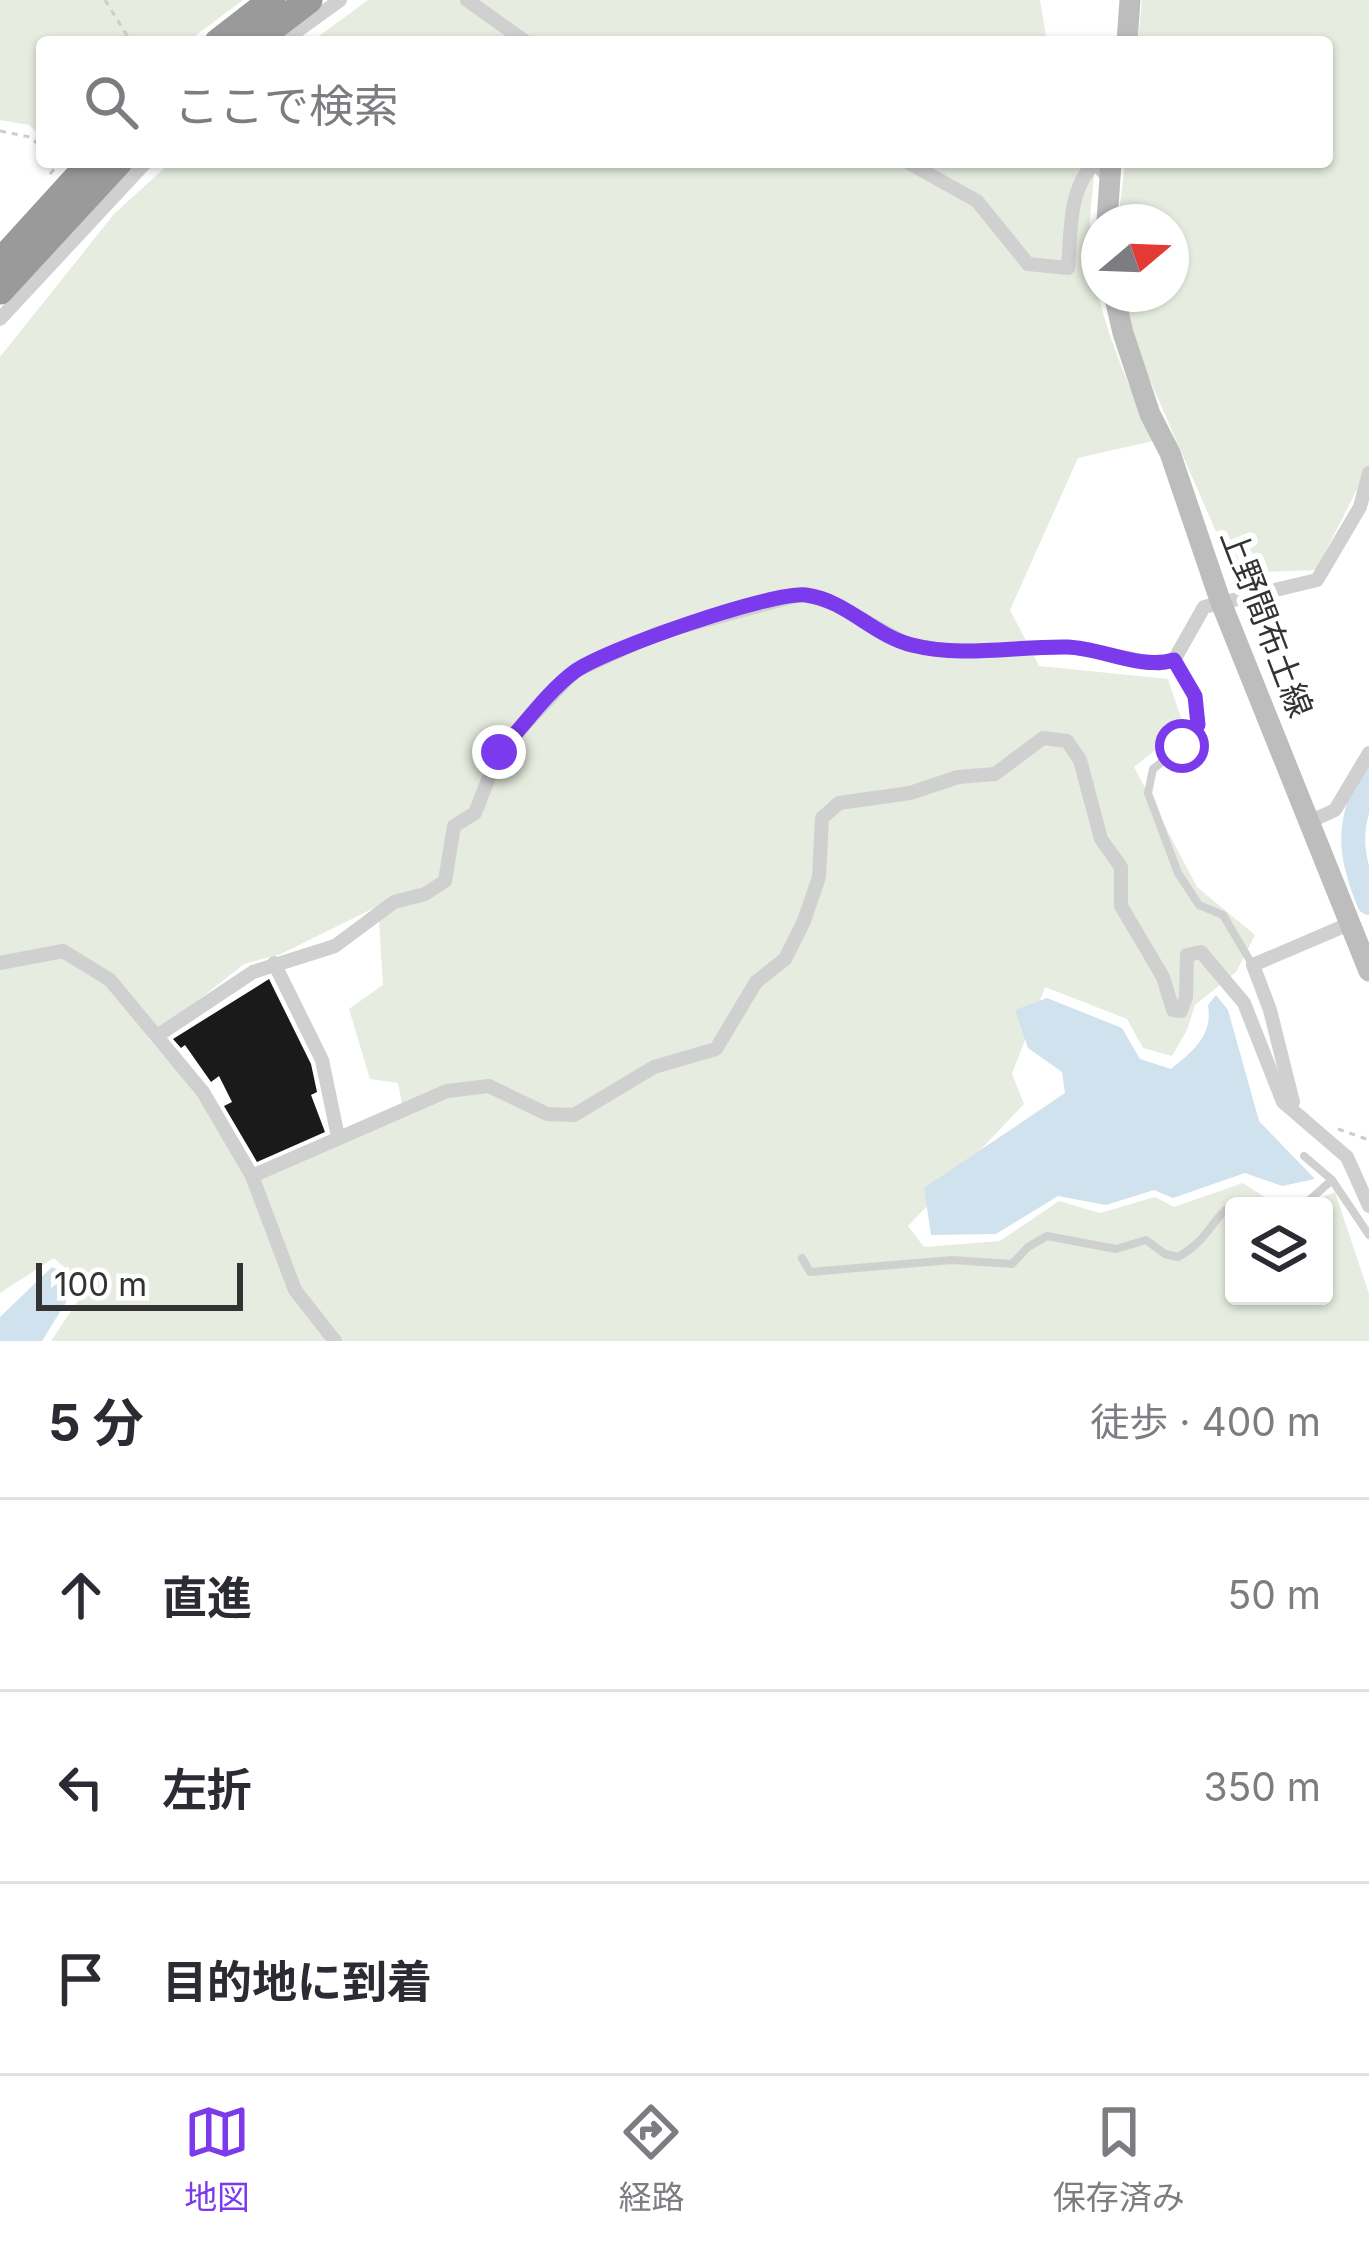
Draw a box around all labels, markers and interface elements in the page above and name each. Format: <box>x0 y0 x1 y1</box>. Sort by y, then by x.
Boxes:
search box <box>36 36 1333 168</box>
icon: search <box>78 69 144 135</box>
text: ここで検索 <box>174 78 399 133</box>
north arrow <box>1081 204 1189 312</box>
street label: 上野間布土線 <box>1213 523 1321 723</box>
route start <box>1155 719 1209 773</box>
route end <box>472 725 526 779</box>
map controls <box>1225 1197 1333 1305</box>
button: layers <box>1225 1197 1333 1305</box>
scale bar <box>36 1257 243 1310</box>
text: 100 m <box>54 1264 147 1304</box>
text: 5 分 <box>48 1392 144 1453</box>
text: 徒歩 · 400 m <box>1090 1398 1321 1445</box>
icon: ahead <box>48 1562 114 1628</box>
text: 直進 <box>162 1570 252 1625</box>
text: 50 m <box>1228 1571 1321 1618</box>
icon: left <box>48 1754 114 1820</box>
text: 左折 <box>162 1762 252 1817</box>
text: 350 m <box>1203 1763 1321 1810</box>
icon: arrive <box>48 1946 114 2012</box>
text: 目的地に到着 <box>162 1954 432 2009</box>
tab: 地図 <box>184 2099 250 2219</box>
tab: 経路 <box>618 2099 684 2219</box>
tab: 保存済み <box>1053 2099 1185 2219</box>

